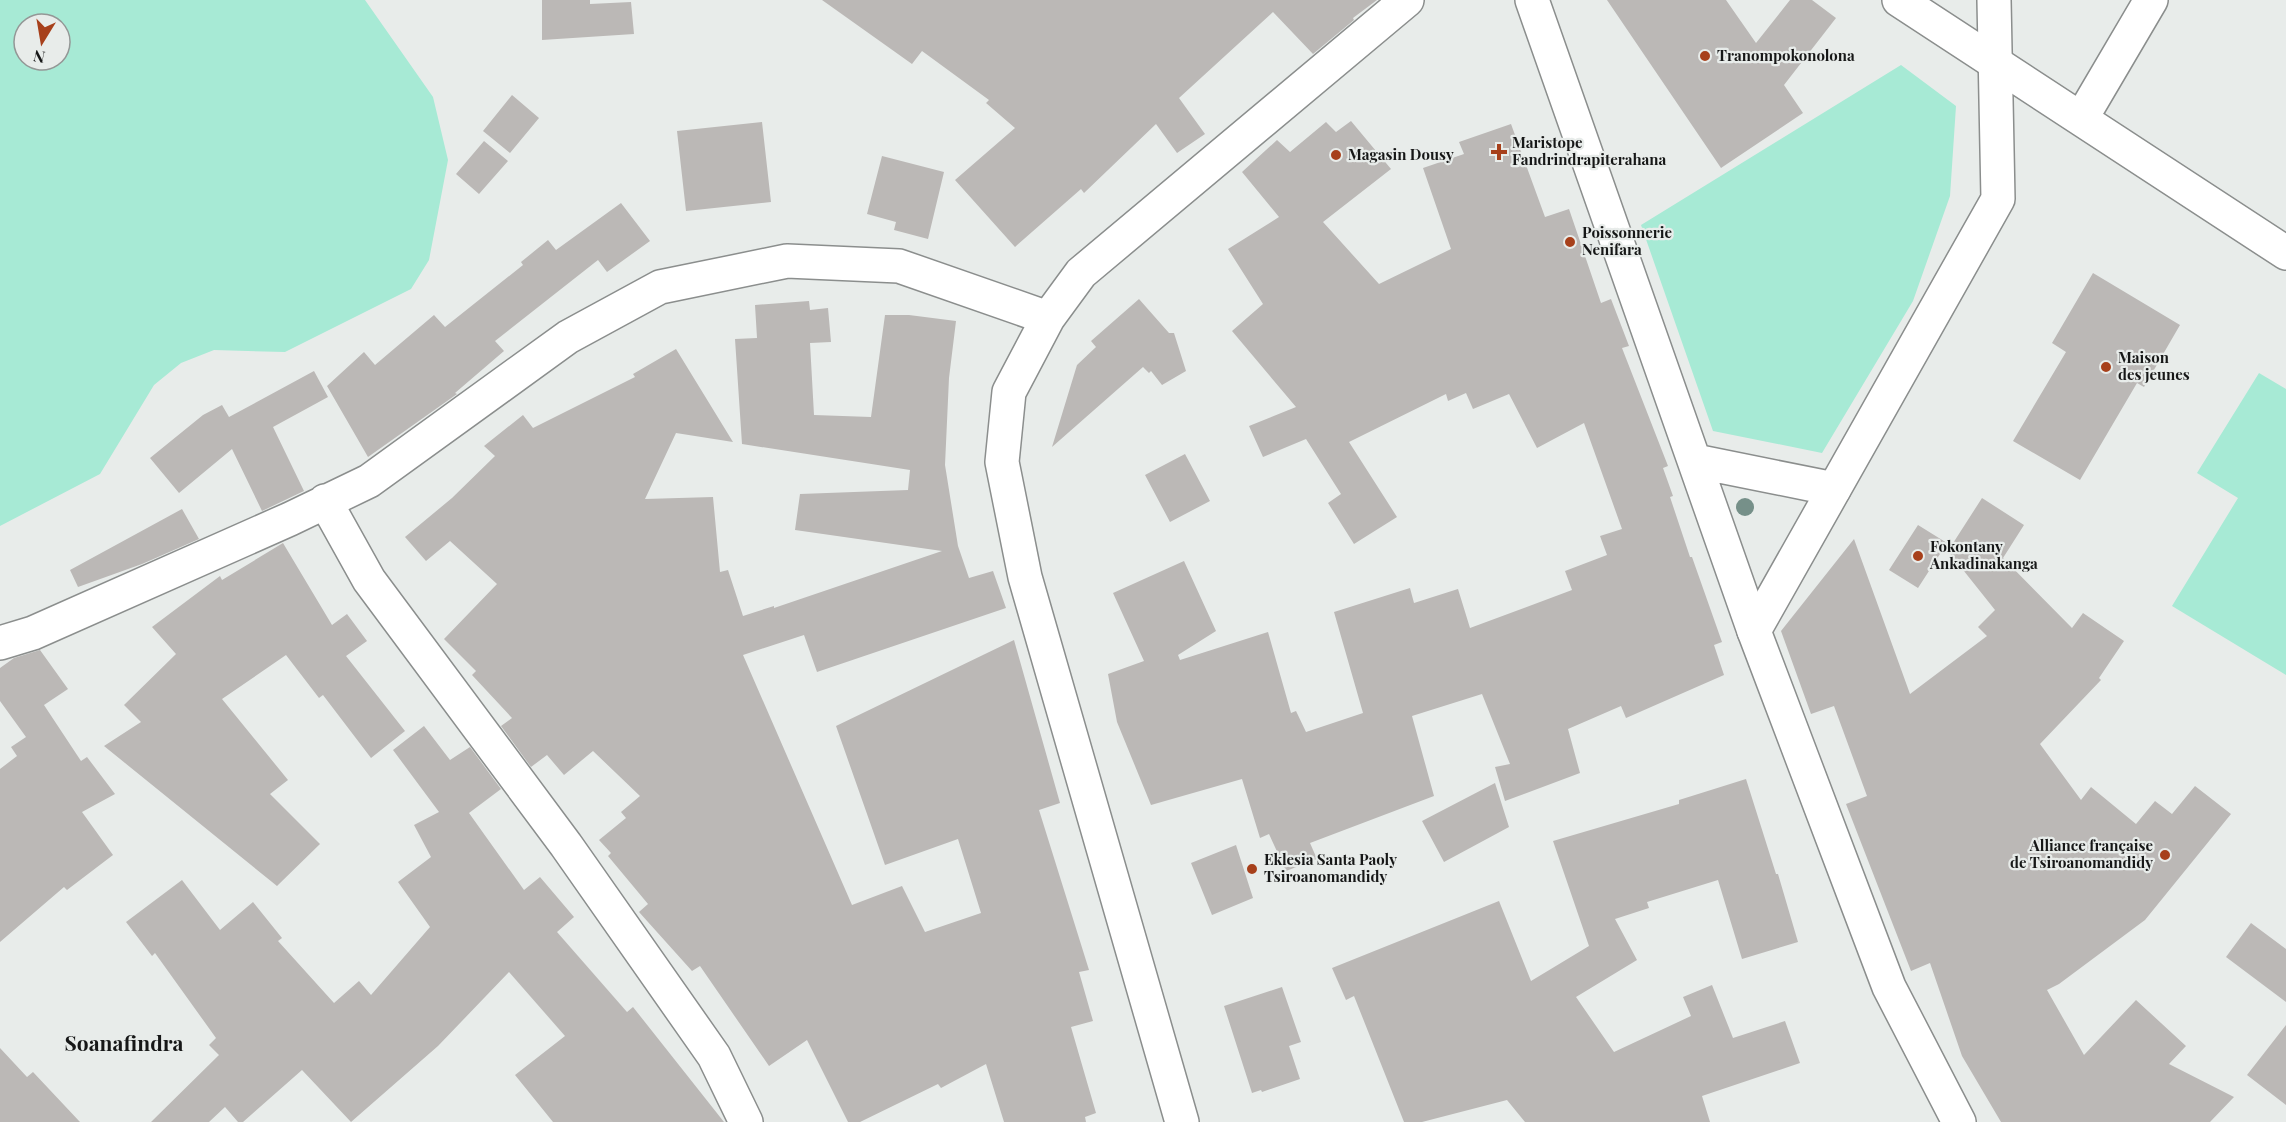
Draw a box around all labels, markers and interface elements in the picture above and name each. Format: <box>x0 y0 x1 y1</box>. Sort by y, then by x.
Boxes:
north arrow <box>12 12 72 72</box>
place label: Tranompokonolona <box>1717 45 1855 65</box>
text: N <box>31 46 47 69</box>
marker: Tranompokonolona <box>1698 49 1712 63</box>
place label: Maristope Fandrindrapiterahana <box>1512 132 1667 169</box>
marker: Maristope Fandrindrapiterahana <box>1490 143 1508 161</box>
place label: Magasin Dousy <box>1348 144 1454 164</box>
marker: Magasin Dousy <box>1329 148 1343 162</box>
place label: Poissonnerie Nenifara <box>1582 222 1673 259</box>
marker: Poissonnerie Nenifara <box>1563 235 1577 249</box>
place label: Maison des jeunes <box>2118 347 2190 384</box>
marker: Maison des jeunes <box>2099 360 2113 374</box>
place label: Fokontany Ankadinakanga <box>1929 536 2038 573</box>
marker: Fokontany Ankadinakanga <box>1911 549 1925 563</box>
place label: Alliance française de Tsiroanomandidy <box>2010 835 2153 872</box>
marker: Alliance française de Tsiroanomandidy <box>2158 848 2172 862</box>
place label: Eklesia Santa Paoly Tsiroanomandidy <box>1264 849 1397 886</box>
marker: Eklesia Santa Paoly Tsiroanomandidy <box>1245 862 1259 876</box>
district label: Soanafindra <box>65 1028 184 1056</box>

